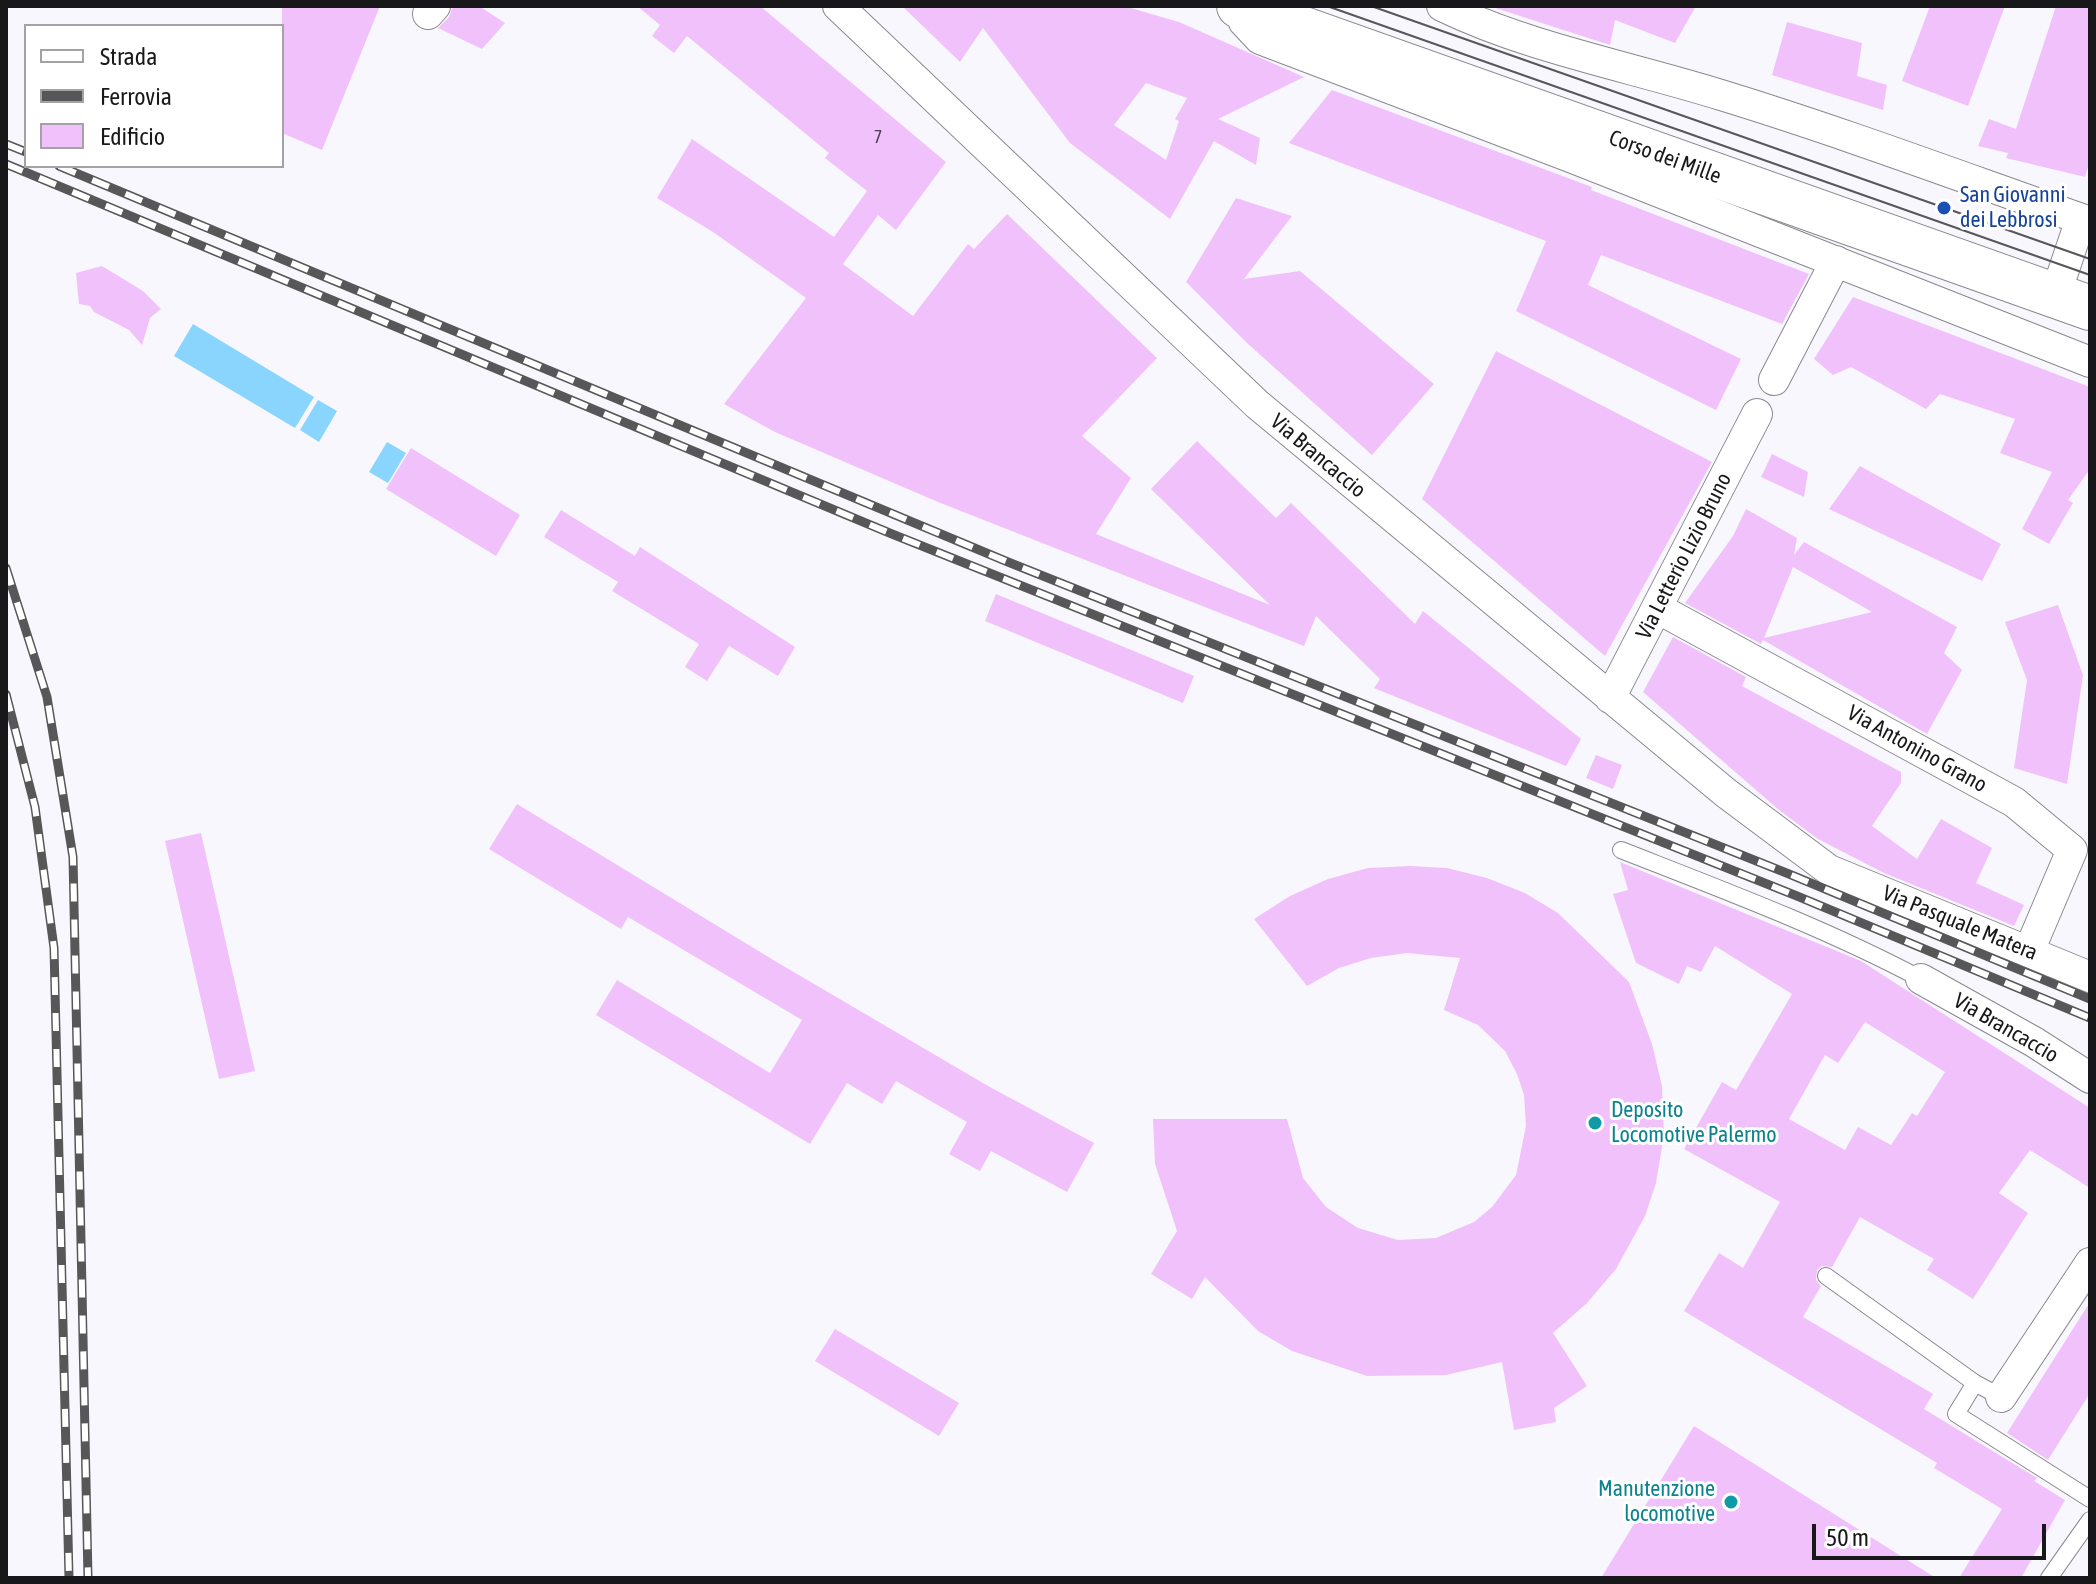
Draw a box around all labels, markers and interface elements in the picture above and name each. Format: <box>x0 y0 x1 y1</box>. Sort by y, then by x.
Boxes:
legend <box>24 24 284 168</box>
text: Strada <box>100 43 157 70</box>
text: Ferrovia <box>100 83 172 110</box>
text: Edificio <box>100 123 165 150</box>
street label: Corso dei Mille <box>1605 124 1725 190</box>
house number: 7 <box>874 126 882 148</box>
place label: San Giovanni dei Lebbrosi <box>1960 182 2065 234</box>
marker: San Giovanni dei Lebbrosi <box>1935 199 1953 217</box>
street label: Via Brancaccio <box>1265 408 1371 504</box>
street label: Via Letterio Lizio Bruno <box>1631 468 1737 644</box>
street label: Via Antonino Grano <box>1843 700 1991 798</box>
street label: Via Pasquale Matera <box>1879 880 2041 966</box>
street label: Via Brancaccio <box>1949 987 2063 1069</box>
place label: Deposito Locomotive Palermo <box>1611 1097 1777 1148</box>
marker: Deposito Locomotive Palermo <box>1586 1114 1604 1132</box>
place label: Manutenzione locomotive <box>1598 1476 1715 1528</box>
marker: Manutenzione locomotive <box>1722 1493 1740 1511</box>
scale bar <box>1816 1508 2050 1558</box>
text: 50 m <box>1826 1524 1869 1551</box>

